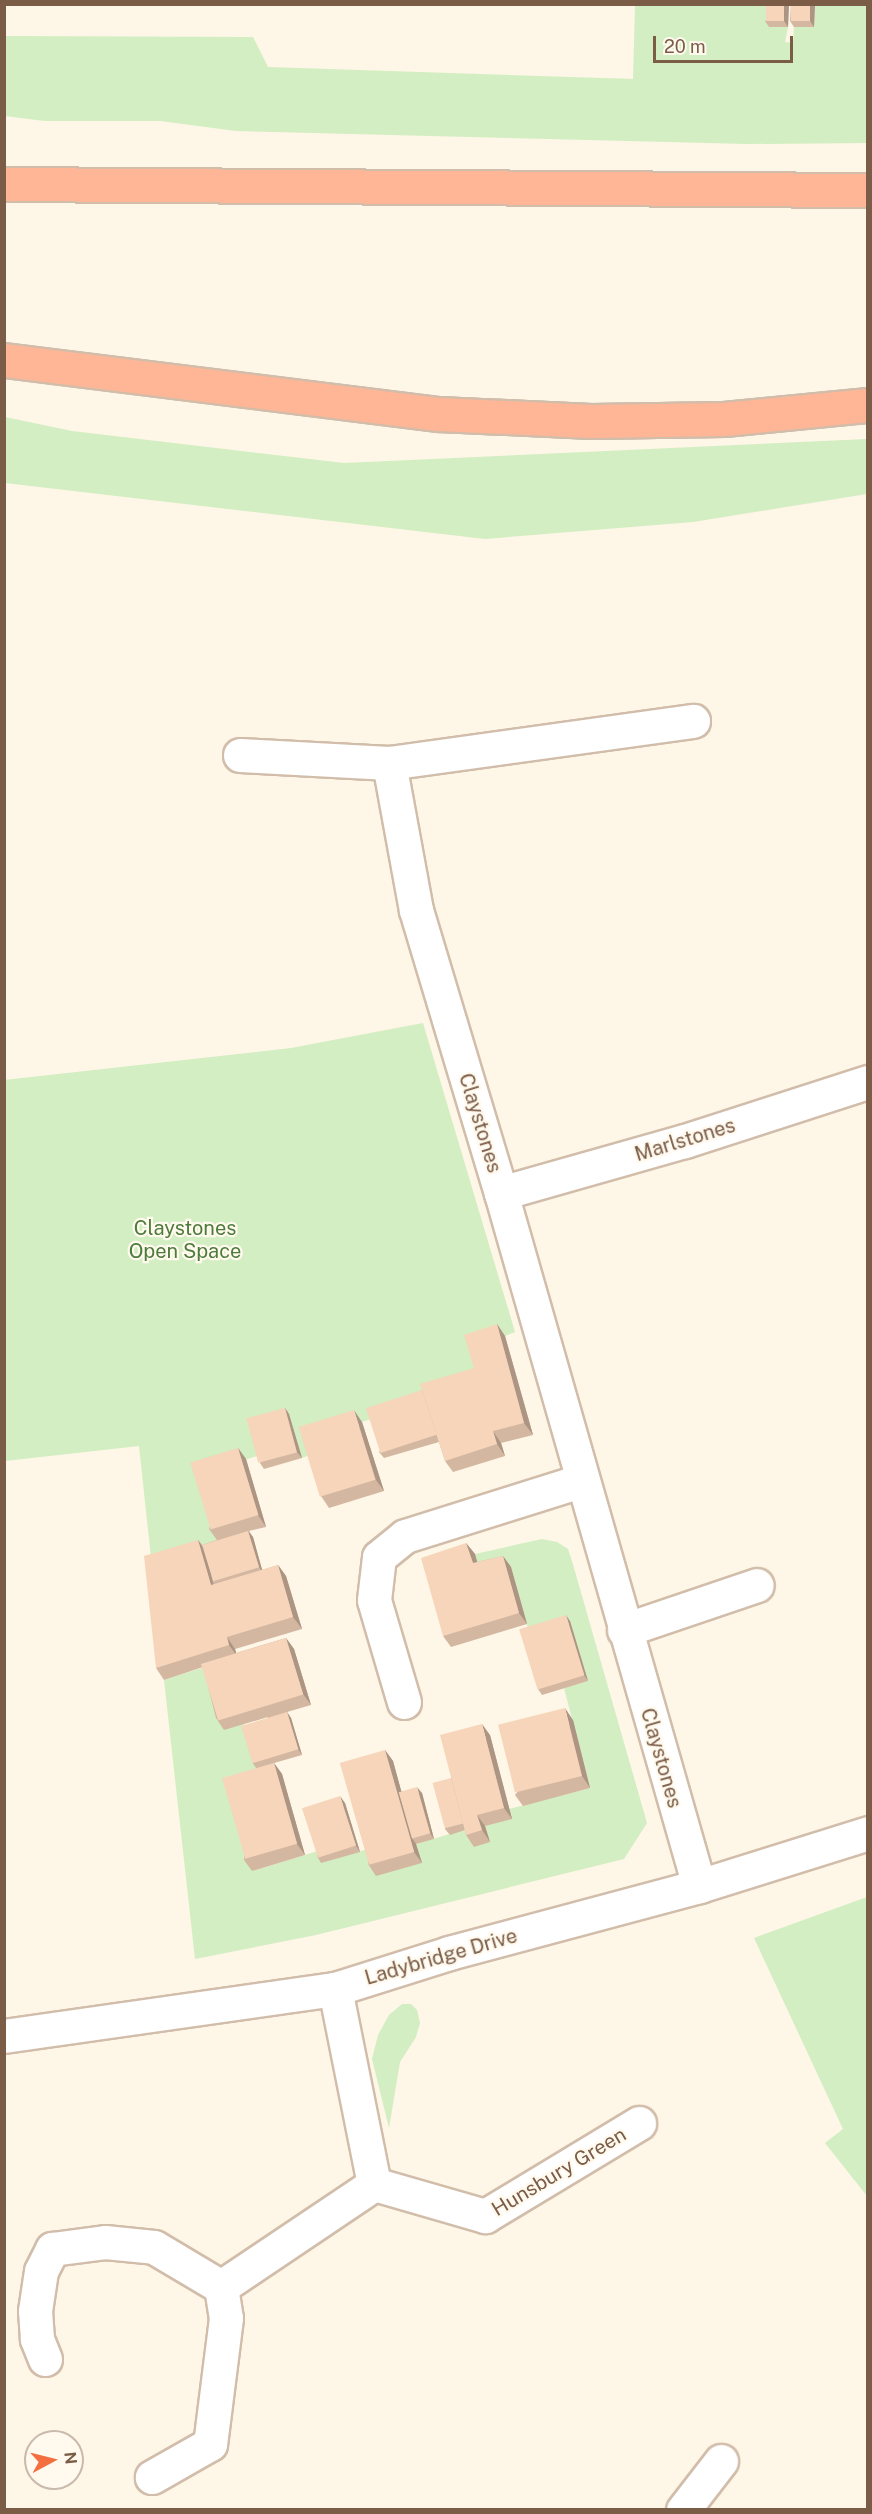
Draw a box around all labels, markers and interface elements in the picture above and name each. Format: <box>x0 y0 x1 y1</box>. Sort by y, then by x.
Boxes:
scale bar <box>656 24 796 62</box>
text: 20 m <box>664 36 706 57</box>
street label: Claystones <box>454 1070 506 1176</box>
street label: Marlstones <box>632 1113 738 1167</box>
park label: Claystones Open Space <box>129 1217 241 1264</box>
street label: Claystones <box>635 1705 687 1811</box>
street label: Ladybridge Drive <box>362 1924 520 1990</box>
street label: Hunsbury Green <box>487 2122 631 2222</box>
north arrow <box>24 2430 84 2490</box>
text: N <box>60 2451 81 2465</box>

